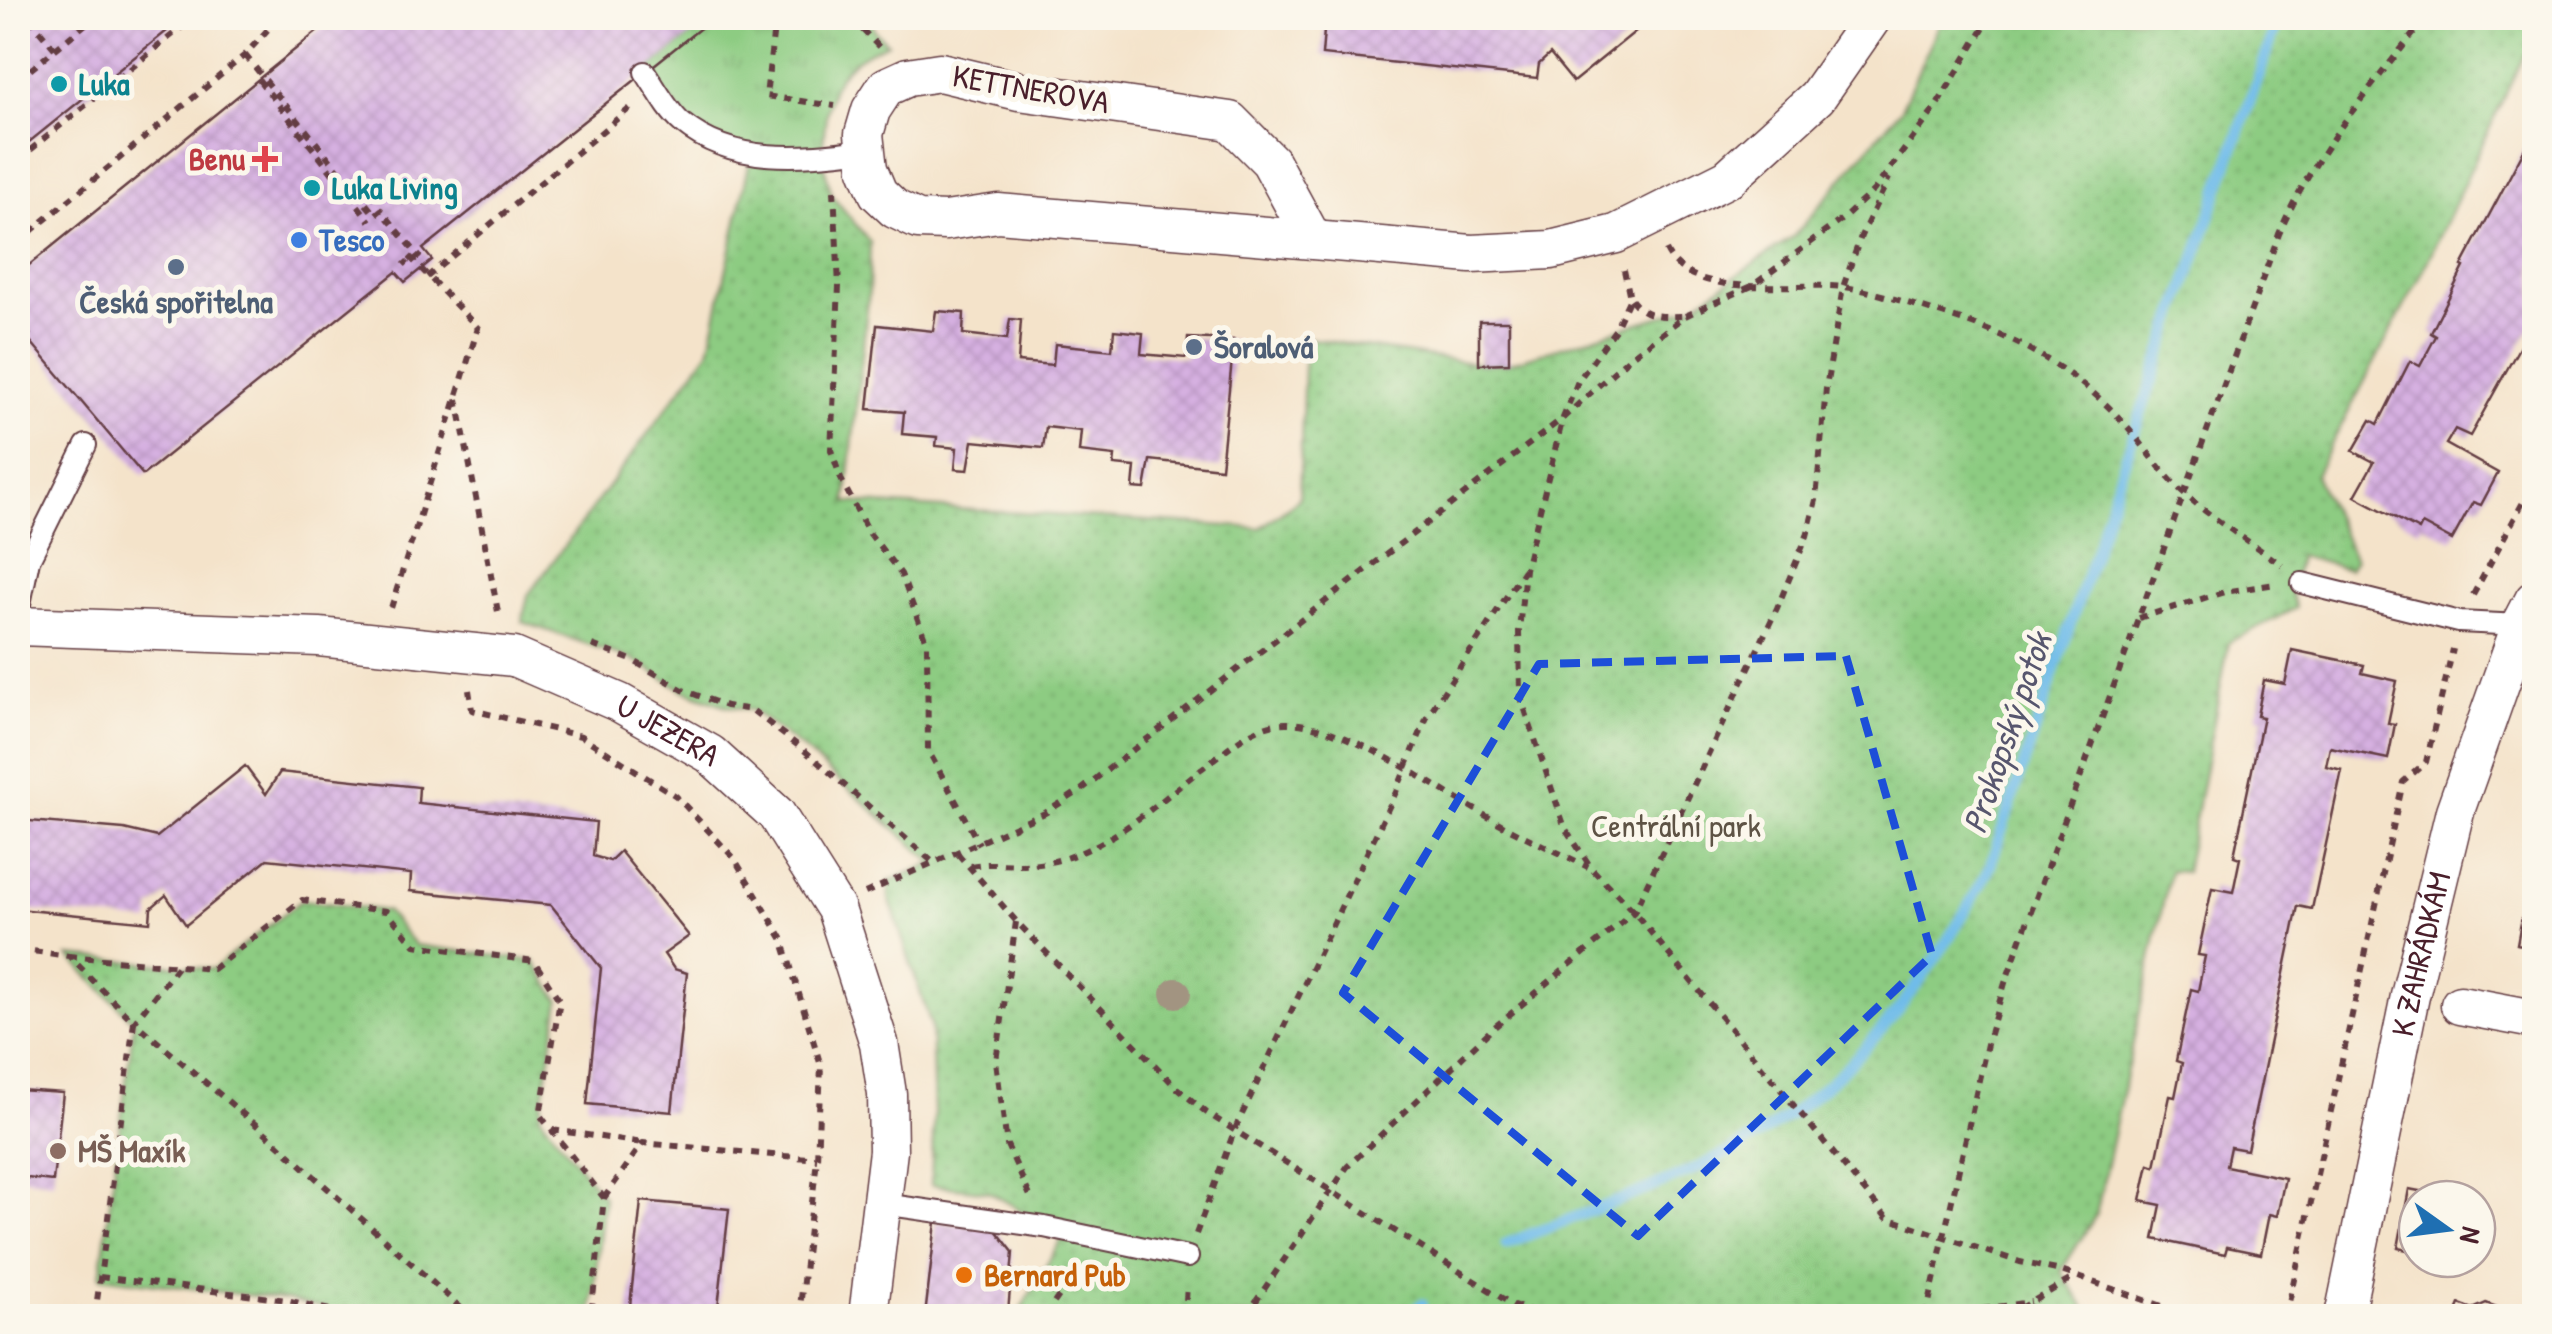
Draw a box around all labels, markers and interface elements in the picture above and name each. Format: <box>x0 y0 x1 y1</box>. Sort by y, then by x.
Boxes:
street label: KETTNEROVA <box>950 54 1113 123</box>
place label: Luka <box>79 62 130 105</box>
marker: Luka <box>48 73 70 95</box>
place label: Benu <box>189 137 245 180</box>
marker: Benu <box>254 148 276 170</box>
place label: Luka Living <box>332 166 458 210</box>
marker: Luka Living <box>301 177 323 199</box>
place label: Tesco <box>318 218 384 261</box>
marker: Tesco <box>288 229 310 251</box>
marker: Česká spořitelna <box>165 256 187 278</box>
place label: Česká spořitelna <box>79 280 273 324</box>
place label: Šoralová <box>1214 325 1314 368</box>
marker: Šoralová <box>1183 336 1205 358</box>
water label: Prokopský potok <box>1950 623 2064 839</box>
street label: U JEZERA <box>609 684 728 776</box>
park label: Centrální park <box>1591 804 1761 847</box>
street label: K ZAHRÁDKÁM <box>2380 867 2460 1040</box>
place label: MŠ Maxík <box>78 1129 186 1172</box>
marker: MŠ Maxík <box>47 1140 69 1162</box>
north arrow <box>2397 1179 2497 1279</box>
text: N <box>2451 1223 2491 1247</box>
place label: Bernard Pub <box>984 1253 1126 1296</box>
marker: Bernard Pub <box>953 1264 975 1286</box>

